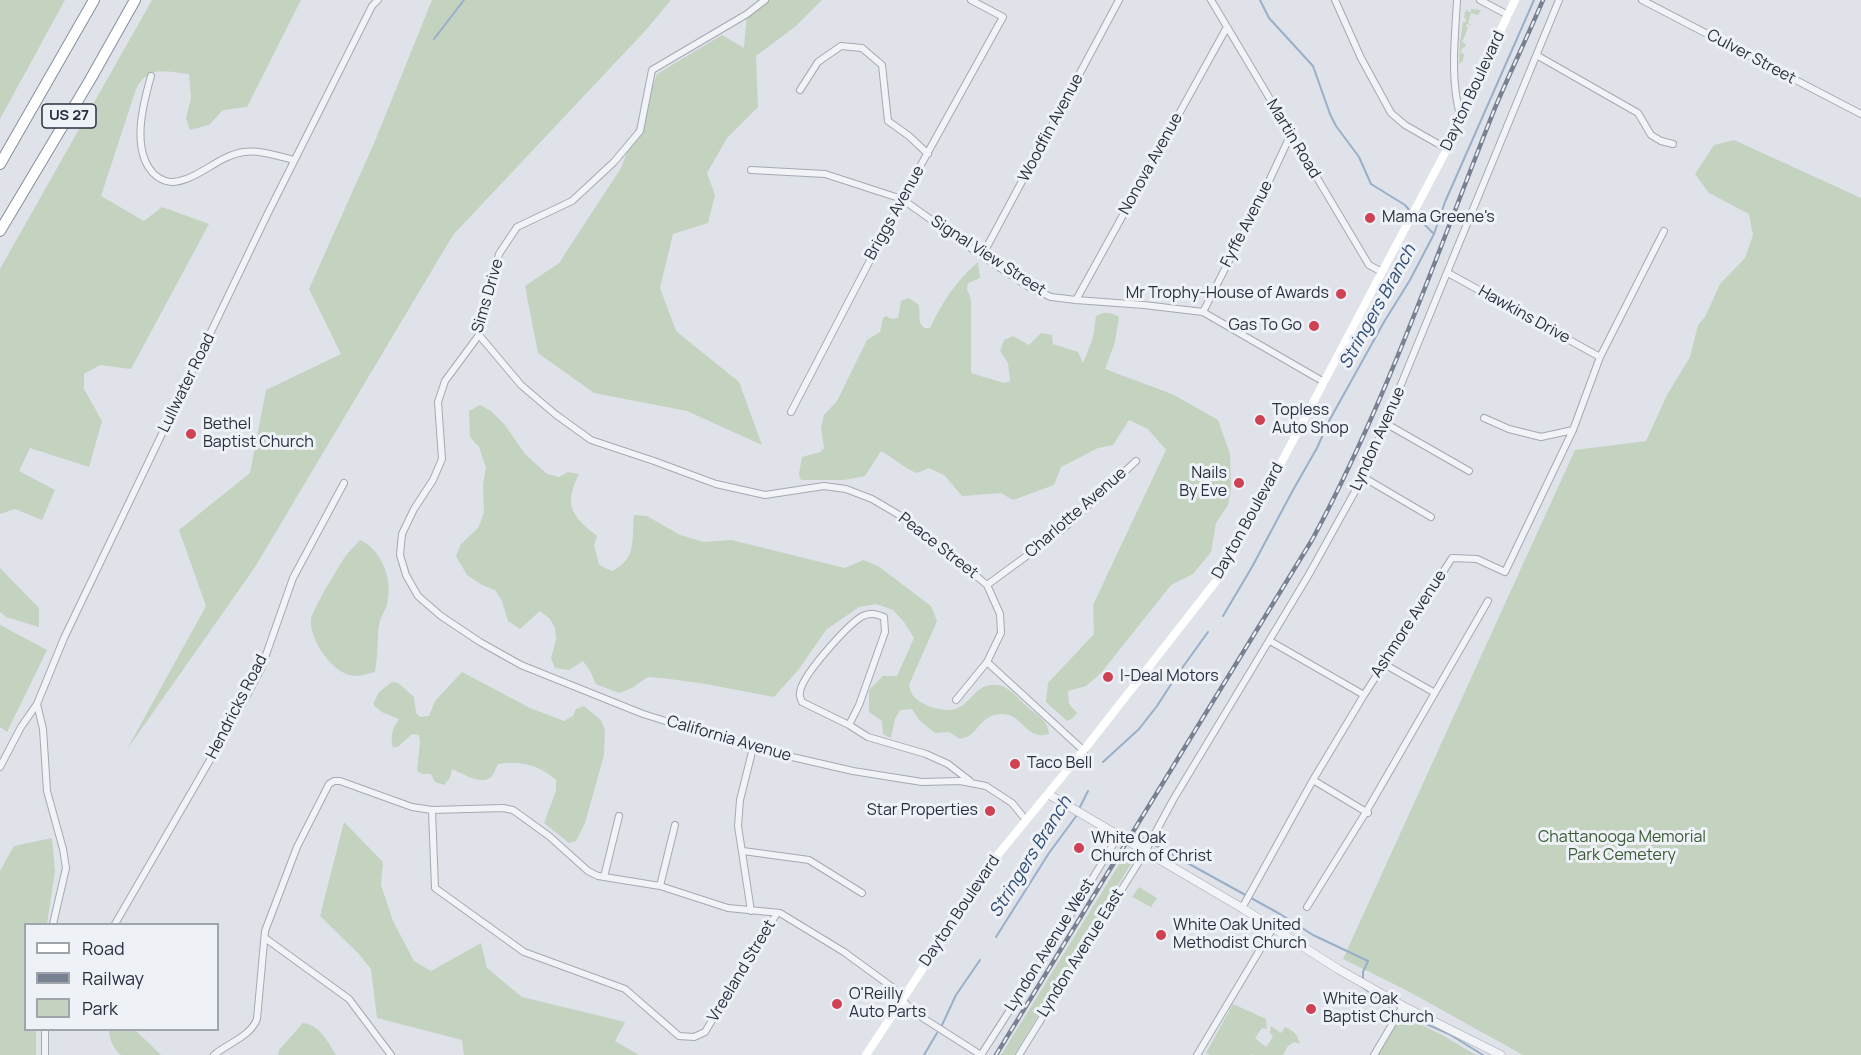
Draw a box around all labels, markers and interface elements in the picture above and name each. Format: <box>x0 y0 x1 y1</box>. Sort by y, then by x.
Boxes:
street label: Culver Street <box>1703 26 1799 88</box>
street label: Dayton Boulevard <box>1437 28 1509 154</box>
street label: Woodfin Avenue <box>1014 71 1088 185</box>
street label: Martin Road <box>1262 96 1324 182</box>
road number: US 27 <box>42 104 96 128</box>
street label: Nonova Avenue <box>1115 110 1187 218</box>
street label: Briggs Avenue <box>861 163 929 263</box>
street label: Fyffe Avenue <box>1217 177 1277 271</box>
place label: Mama Greene's <box>1382 208 1495 228</box>
marker: Mama Greene's <box>1363 211 1377 225</box>
street label: Signal View Street <box>927 212 1049 300</box>
water label: Stringers Branch <box>1335 241 1421 373</box>
street label: Sims Drive <box>468 257 508 335</box>
street label: Hawkins Drive <box>1475 282 1573 348</box>
place label: Mr Trophy-House of Awards <box>1126 284 1329 304</box>
marker: Mr Trophy-House of Awards <box>1334 287 1348 301</box>
place label: Gas To Go <box>1229 316 1302 336</box>
marker: Gas To Go <box>1307 319 1321 333</box>
street label: Lullwater Road <box>155 330 219 436</box>
street label: Lyndon Avenue <box>1347 384 1409 494</box>
place label: Topless Auto Shop <box>1272 401 1349 439</box>
marker: Topless Auto Shop <box>1253 413 1267 427</box>
place label: Bethel Baptist Church <box>203 415 314 453</box>
marker: Bethel Baptist Church <box>184 427 198 441</box>
street label: Dayton Boulevard <box>1208 460 1288 582</box>
street label: Charlotte Avenue <box>1021 464 1131 562</box>
place label: Nails By Eve <box>1179 464 1227 502</box>
marker: Nails By Eve <box>1232 476 1246 490</box>
street label: Peace Street <box>894 509 982 583</box>
street label: Ashmore Avenue <box>1367 567 1451 681</box>
street label: Hendricks Road <box>202 652 272 762</box>
place label: I-Deal Motors <box>1120 667 1219 687</box>
marker: I-Deal Motors <box>1101 670 1115 684</box>
street label: California Avenue <box>665 712 793 766</box>
place label: Taco Bell <box>1027 754 1092 774</box>
marker: Taco Bell <box>1008 757 1022 771</box>
water label: Stringers Branch <box>985 793 1077 921</box>
place label: Star Properties <box>867 801 978 821</box>
marker: Star Properties <box>983 804 997 818</box>
park label: Chattanooga Memorial Park Cemetery <box>1538 828 1706 866</box>
place label: White Oak Church of Christ <box>1091 829 1212 867</box>
marker: White Oak Church of Christ <box>1072 841 1086 855</box>
street label: Dayton Boulevard <box>916 852 1004 970</box>
street label: Lyndon Avenue West <box>1001 875 1099 1015</box>
street label: Lyndon Avenue East <box>1034 885 1128 1021</box>
street label: Vreeland Street <box>704 916 780 1026</box>
place label: White Oak United Methodist Church <box>1173 916 1307 954</box>
legend <box>24 923 219 1031</box>
marker: White Oak United Methodist Church <box>1154 928 1168 942</box>
text: Road <box>82 936 125 960</box>
text: Railway <box>82 966 144 990</box>
place label: O'Reilly Auto Parts <box>849 985 926 1023</box>
place label: White Oak Baptist Church <box>1323 990 1434 1028</box>
text: Park <box>82 996 118 1020</box>
marker: O'Reilly Auto Parts <box>830 997 844 1011</box>
marker: White Oak Baptist Church <box>1304 1002 1318 1016</box>

